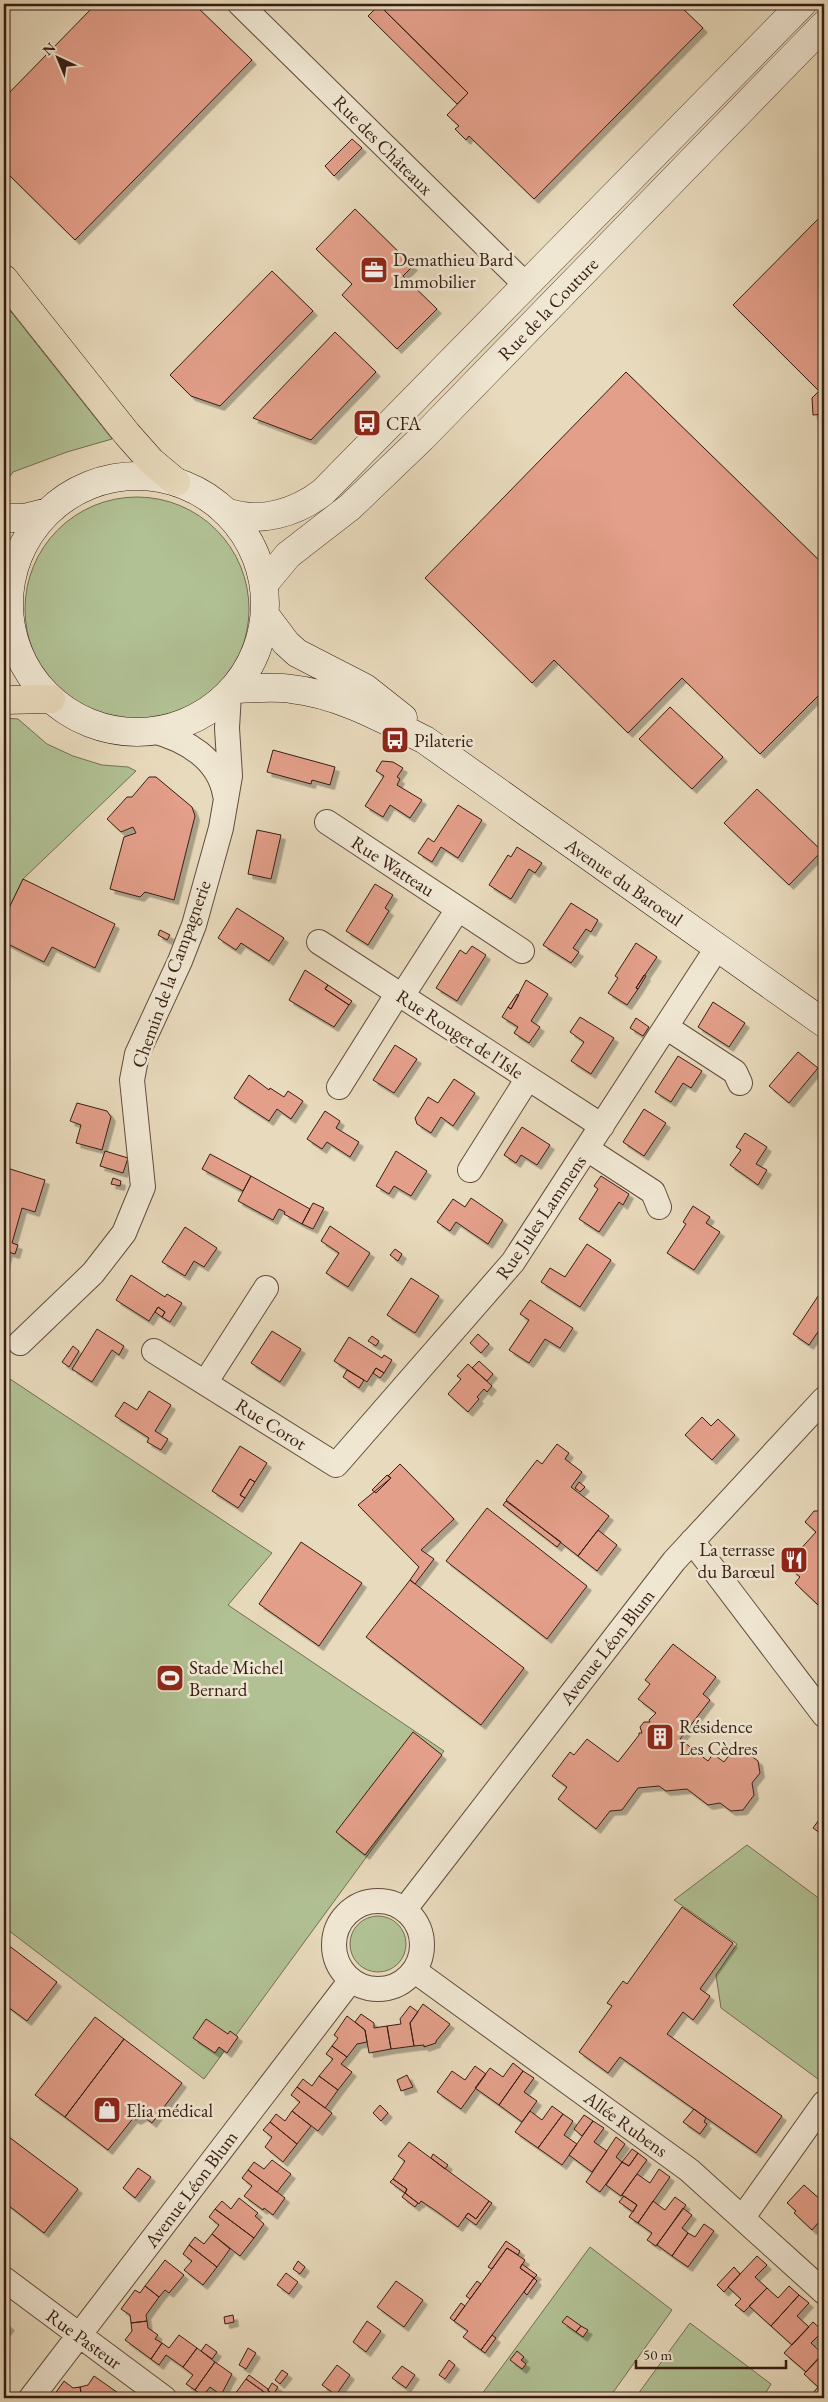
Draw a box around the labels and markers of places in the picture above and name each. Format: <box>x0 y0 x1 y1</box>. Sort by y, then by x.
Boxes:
place label: Demathieu Bard Immobilier <box>393 247 514 294</box>
office icon: Demathieu Bard Immobilier <box>359 255 389 285</box>
bus stop icon: CFA <box>352 408 382 438</box>
place label: CFA <box>386 411 422 436</box>
bus stop icon: Pilaterie <box>380 725 410 755</box>
place label: Pilaterie <box>414 728 473 753</box>
place label: La terrasse du Barœul <box>698 1537 775 1584</box>
restaurant icon: La terrasse du Barœul <box>779 1545 809 1575</box>
place label: Stade Michel Bernard <box>189 1655 284 1702</box>
sports icon: Stade Michel Bernard <box>155 1663 185 1693</box>
place label: Résidence Les Cèdres <box>679 1714 758 1761</box>
building icon: Résidence Les Cèdres <box>645 1722 675 1752</box>
shop icon: Elia médical <box>92 2095 122 2125</box>
place label: Elia médical <box>126 2098 214 2123</box>

